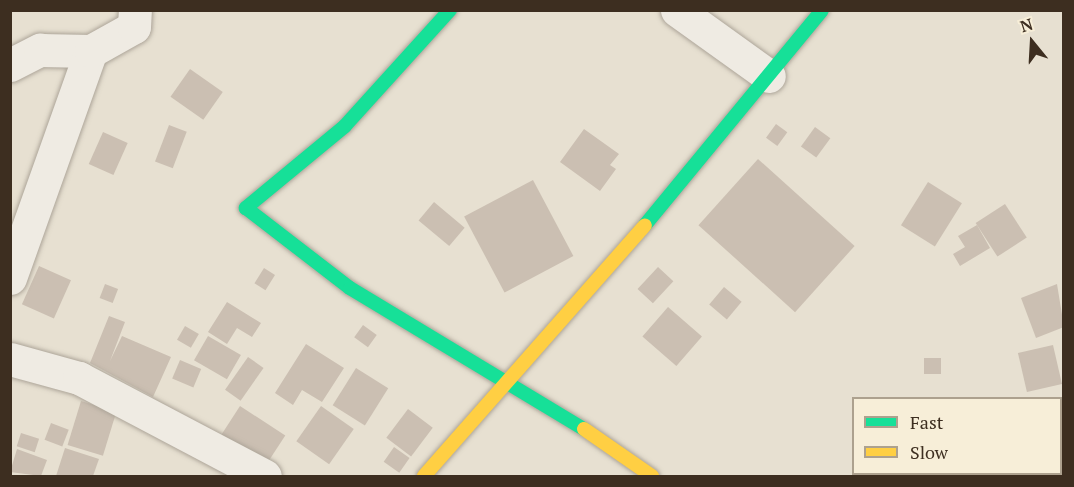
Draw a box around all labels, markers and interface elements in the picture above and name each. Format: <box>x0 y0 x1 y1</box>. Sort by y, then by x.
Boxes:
north arrow <box>1002 12 1062 72</box>
text: N <box>1017 13 1036 37</box>
legend <box>852 397 1062 475</box>
text: Fast <box>910 410 943 434</box>
text: Slow <box>910 440 948 464</box>

